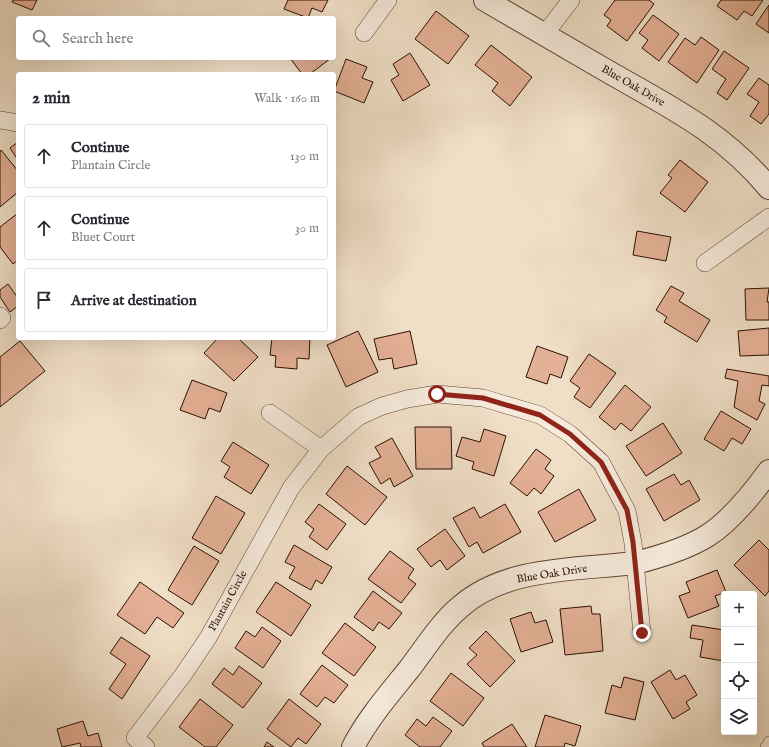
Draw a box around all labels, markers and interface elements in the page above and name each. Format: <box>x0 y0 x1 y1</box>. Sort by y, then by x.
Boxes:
search box <box>16 16 336 60</box>
icon: search <box>30 27 52 49</box>
text: Search here <box>62 29 133 48</box>
street label: Blue Oak Drive <box>599 62 667 110</box>
text: 2 min <box>32 88 70 109</box>
text: Walk · 160 m <box>254 90 320 107</box>
text: Continue <box>71 138 129 157</box>
icon: ahead <box>33 145 55 167</box>
text: 130 m <box>290 148 319 165</box>
text: Plantain Circle <box>71 157 150 174</box>
text: Continue <box>71 210 129 229</box>
icon: ahead <box>33 217 55 239</box>
text: 30 m <box>295 220 319 237</box>
text: Bluet Court <box>71 229 135 246</box>
icon: arrive <box>33 289 55 311</box>
text: Arrive at destination <box>71 291 197 310</box>
route start <box>428 385 446 403</box>
street label: Blue Oak Drive <box>516 562 588 586</box>
street label: Plantain Circle <box>206 568 250 634</box>
map controls <box>721 591 757 735</box>
button: + <box>721 591 757 627</box>
route end <box>633 624 651 642</box>
button: − <box>721 627 757 663</box>
button: locate <box>721 663 757 699</box>
button: layers <box>721 699 757 735</box>

